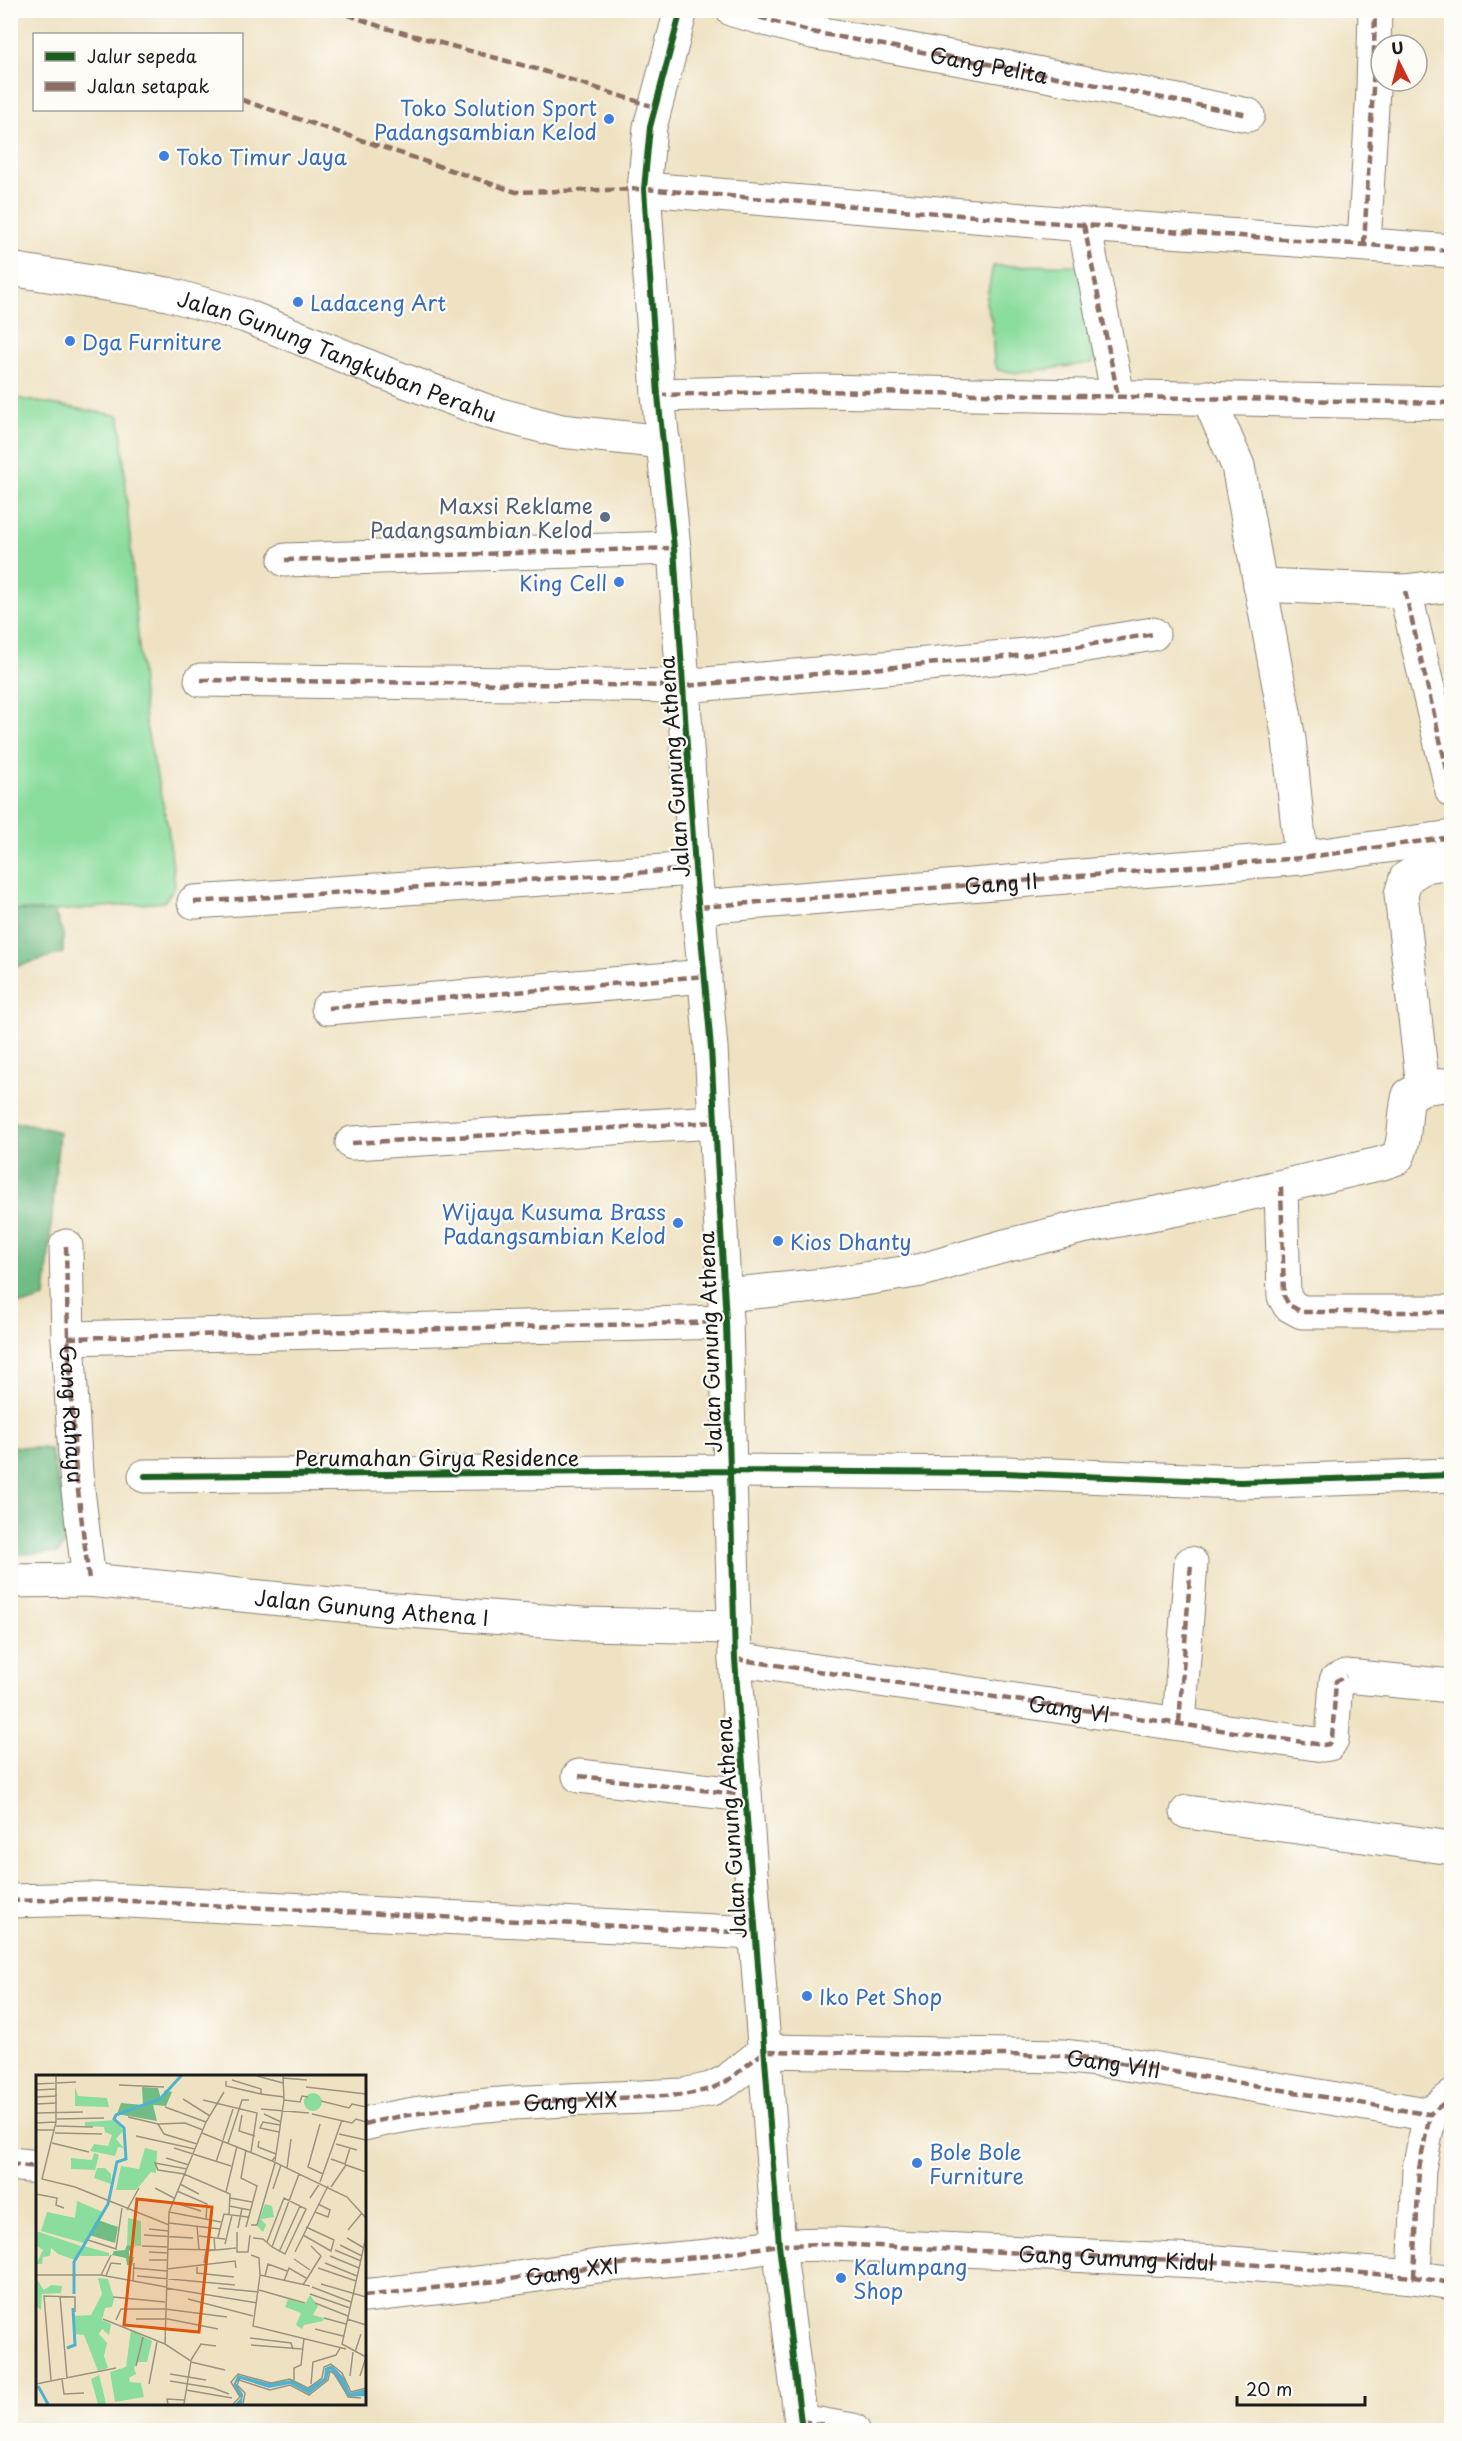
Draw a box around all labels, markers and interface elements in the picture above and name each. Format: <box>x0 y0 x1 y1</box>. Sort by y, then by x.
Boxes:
legend <box>33 33 243 111</box>
north arrow <box>1369 33 1429 93</box>
text: U <box>1390 35 1405 60</box>
street label: Gang Pelita <box>927 38 1052 91</box>
text: Jalur sepeda <box>87 42 197 69</box>
text: Jalan setapak <box>87 72 209 99</box>
place label: Toko Solution Sport Padangsambian Kelod <box>374 91 597 147</box>
marker: Toko Solution Sport Padangsambian Kelod <box>602 112 616 126</box>
place label: Toko Timur Jaya <box>176 140 348 172</box>
marker: Toko Timur Jaya <box>157 149 171 163</box>
street label: Jalan Gunung Tangkuban Perahu <box>174 281 500 429</box>
place label: Ladaceng Art <box>310 286 446 318</box>
marker: Ladaceng Art <box>291 295 305 309</box>
place label: Dga Furniture <box>82 325 222 357</box>
marker: Dga Furniture <box>63 334 77 348</box>
place label: Maxsi Reklame Padangsambian Kelod <box>370 489 593 545</box>
marker: Maxsi Reklame Padangsambian Kelod <box>598 510 612 524</box>
place label: King Cell <box>519 566 607 598</box>
marker: King Cell <box>612 575 626 589</box>
street label: Jalan Gunung Athena <box>649 655 697 879</box>
street label: Gang II <box>963 864 1039 901</box>
place label: Wijaya Kusuma Brass Padangsambian Kelod <box>442 1195 666 1251</box>
marker: Wijaya Kusuma Brass Padangsambian Kelod <box>671 1216 685 1230</box>
place label: Kios Dhanty <box>790 1225 911 1257</box>
street label: Jalan Gunung Athena <box>689 1231 729 1453</box>
marker: Kios Dhanty <box>771 1234 785 1248</box>
street label: Gang Rahayu <box>52 1344 93 1485</box>
street label: Perumahan Girya Residence <box>295 1441 579 1473</box>
street label: Jalan Gunung Athena I <box>253 1580 490 1633</box>
street label: Gang VI <box>1027 1686 1112 1730</box>
street label: Jalan Gunung Athena <box>706 1716 754 1940</box>
place label: Iko Pet Shop <box>819 1980 942 2012</box>
marker: Iko Pet Shop <box>800 1989 814 2003</box>
street label: Gang VIII <box>1065 2041 1163 2085</box>
inset map <box>36 2075 366 2405</box>
street label: Gang XIX <box>522 2082 618 2118</box>
place label: Bole Bole Furniture <box>929 2135 1024 2191</box>
marker: Bole Bole Furniture <box>910 2156 924 2170</box>
street label: Gang Gunung Kidul <box>1018 2237 1215 2278</box>
street label: Gang XXI <box>523 2248 620 2293</box>
place label: Kalumpang Shop <box>853 2250 967 2306</box>
marker: Kalumpang Shop <box>834 2271 848 2285</box>
scale bar <box>1237 2369 1364 2407</box>
text: 20 m <box>1246 2375 1292 2402</box>

